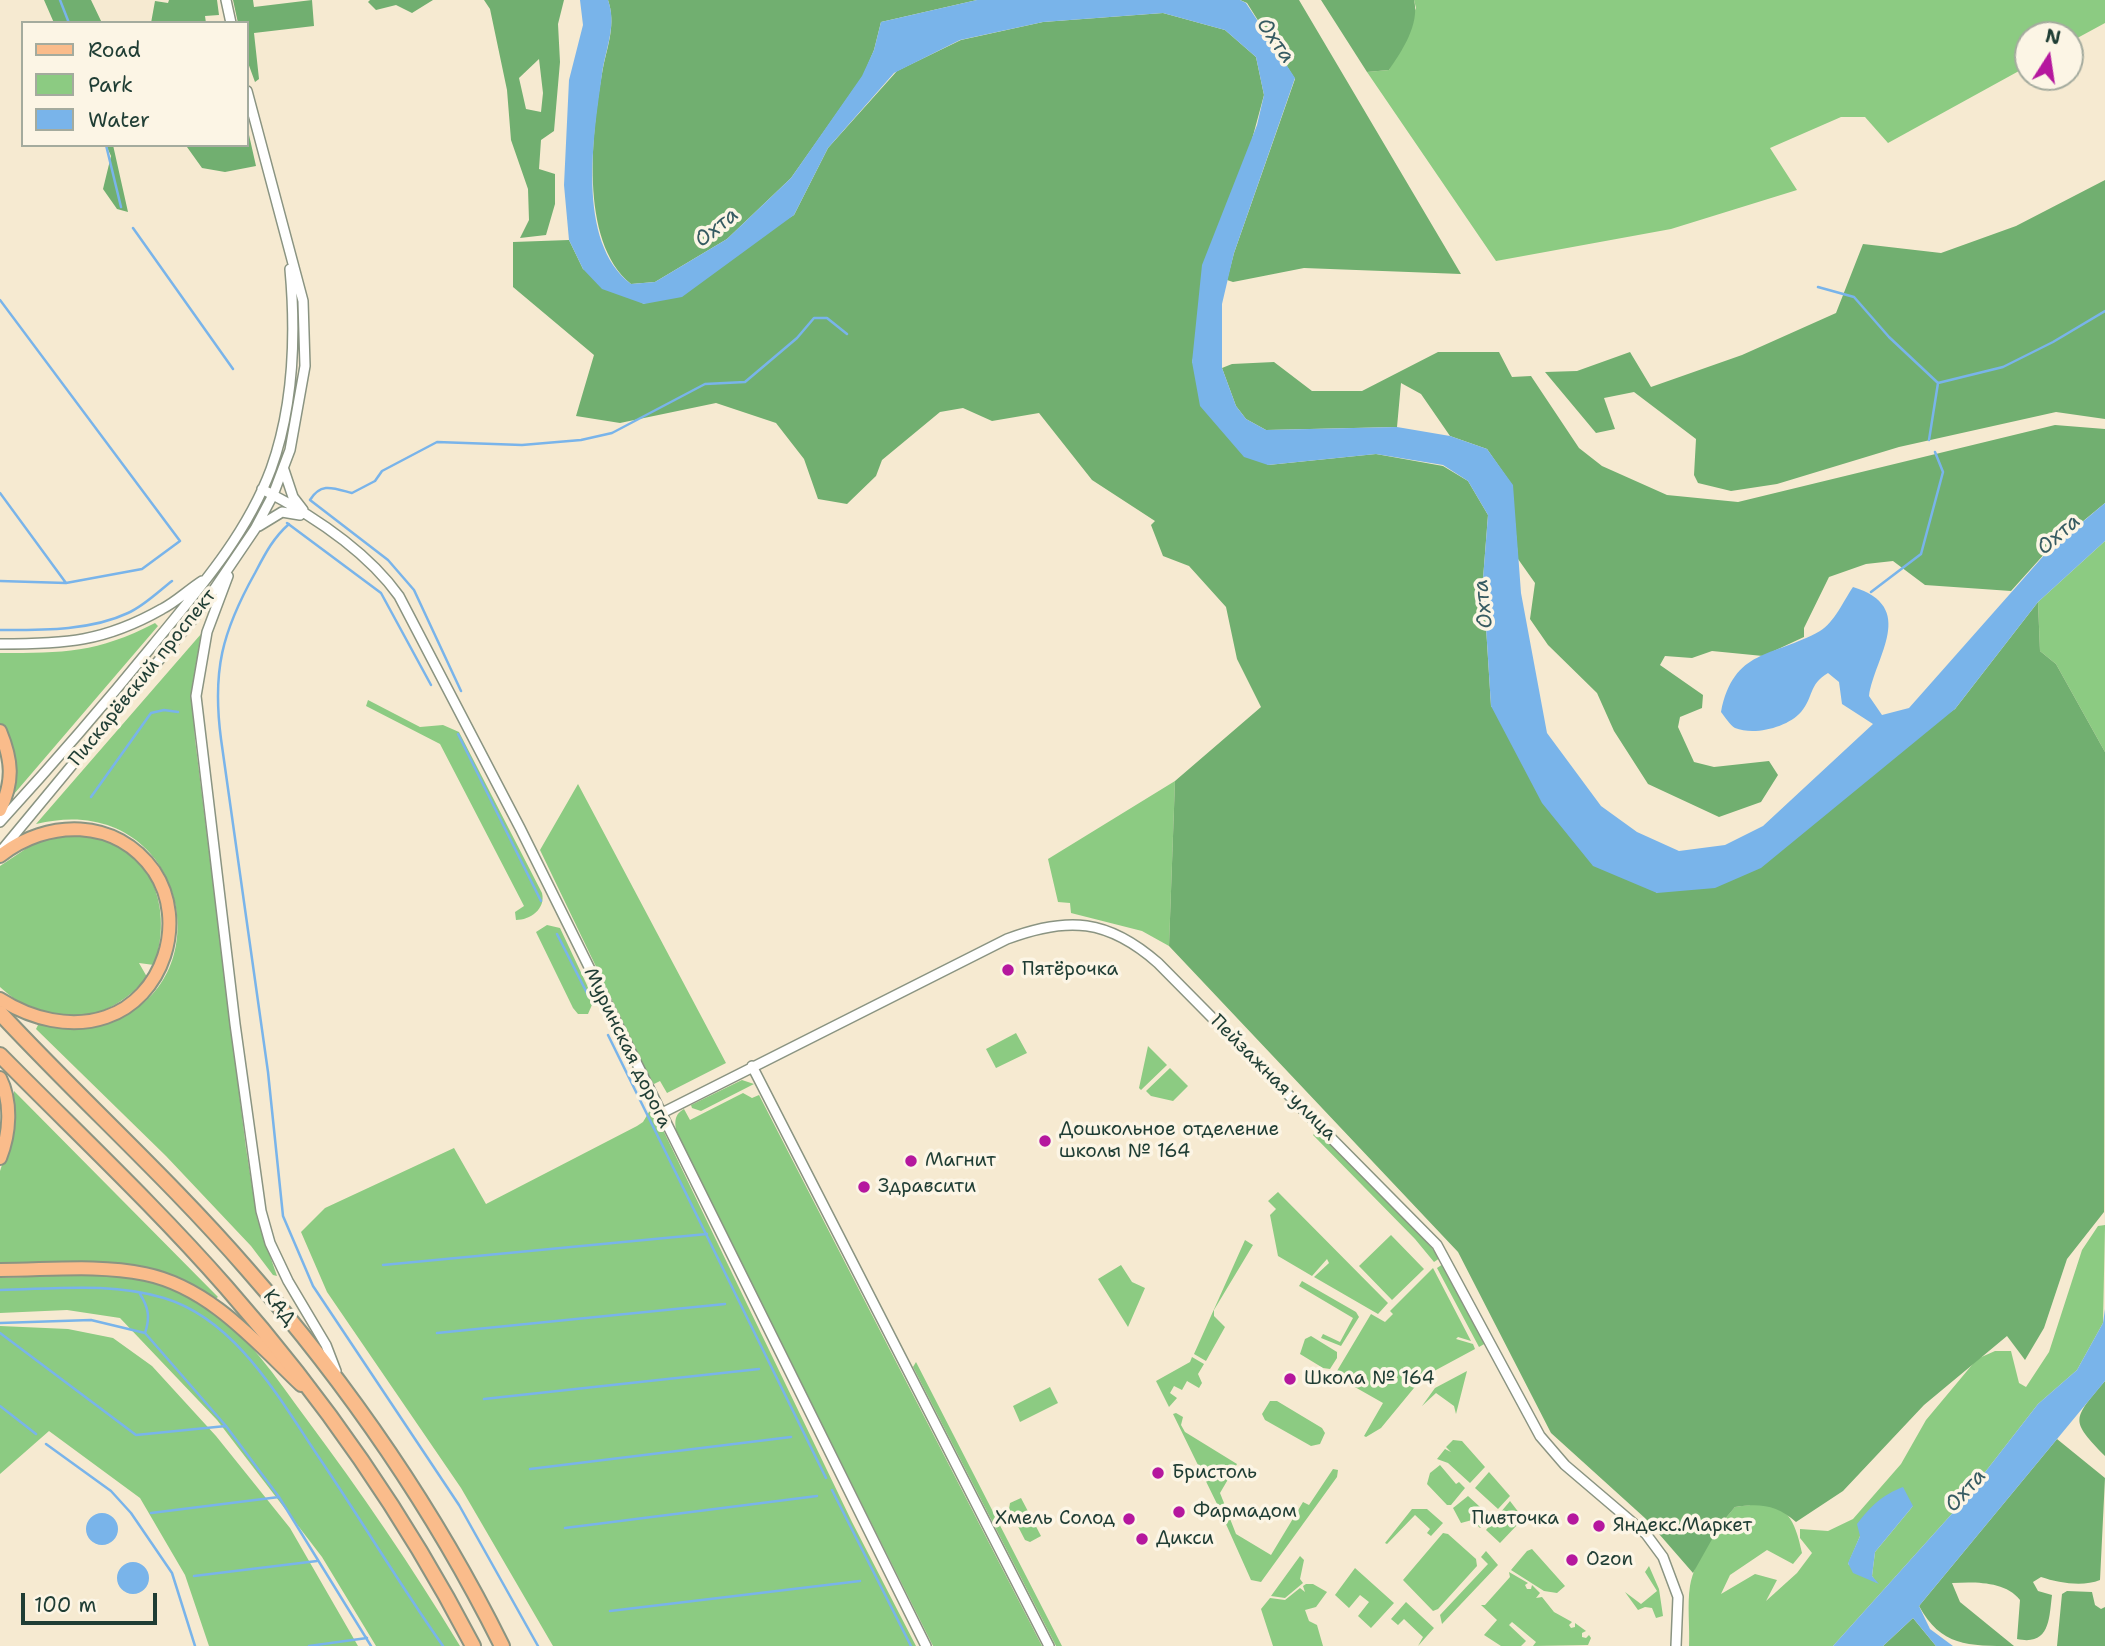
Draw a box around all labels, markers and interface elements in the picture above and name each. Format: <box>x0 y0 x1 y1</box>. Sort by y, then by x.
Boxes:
water label: Охта <box>1250 13 1300 69</box>
legend <box>21 21 248 147</box>
north arrow <box>2014 21 2084 91</box>
text: N <box>2043 23 2063 51</box>
text: Road <box>88 36 141 64</box>
text: Park <box>88 71 133 99</box>
text: Water <box>88 106 150 134</box>
water label: Охта <box>690 203 744 253</box>
water label: Охта <box>2032 509 2086 561</box>
water label: Охта <box>1469 578 1499 630</box>
street label: Пискарёвский проспект <box>65 585 221 771</box>
place label: Пятёрочка <box>1022 959 1118 981</box>
marker: Пятёрочка <box>1000 962 1016 978</box>
street label: Муринская дорога <box>578 964 676 1132</box>
street label: Пейзажная улица <box>1205 1010 1341 1146</box>
place label: Дошкольное отделение школы № 164 <box>1059 1119 1279 1163</box>
marker: Дошкольное отделение школы № 164 <box>1037 1133 1053 1149</box>
place label: Магнит <box>925 1150 996 1172</box>
marker: Магнит <box>903 1153 919 1169</box>
place label: Здравсити <box>878 1176 976 1198</box>
marker: Здравсити <box>856 1179 872 1195</box>
street label: КАД <box>258 1286 300 1330</box>
place label: Школа № 164 <box>1304 1368 1435 1390</box>
marker: Школа № 164 <box>1282 1371 1298 1387</box>
place label: Бристоль <box>1172 1462 1257 1484</box>
water label: Охта <box>1940 1464 1992 1518</box>
marker: Бристоль <box>1150 1465 1166 1481</box>
place label: Фармадом <box>1193 1501 1297 1523</box>
marker: Фармадом <box>1171 1504 1187 1520</box>
place label: Хмель Солод <box>995 1508 1115 1530</box>
place label: Пивточка <box>1472 1508 1559 1530</box>
marker: Хмель Солод <box>1121 1511 1137 1527</box>
marker: Пивточка <box>1565 1511 1581 1527</box>
place label: Яндекс.Маркет <box>1613 1515 1752 1537</box>
marker: Яндекс.Маркет <box>1591 1518 1607 1534</box>
place label: Дикси <box>1156 1528 1214 1550</box>
marker: Дикси <box>1134 1531 1150 1547</box>
place label: Ozon <box>1586 1549 1633 1571</box>
marker: Ozon <box>1564 1552 1580 1568</box>
scale bar <box>24 1580 161 1624</box>
text: 100 m <box>34 1591 97 1619</box>

